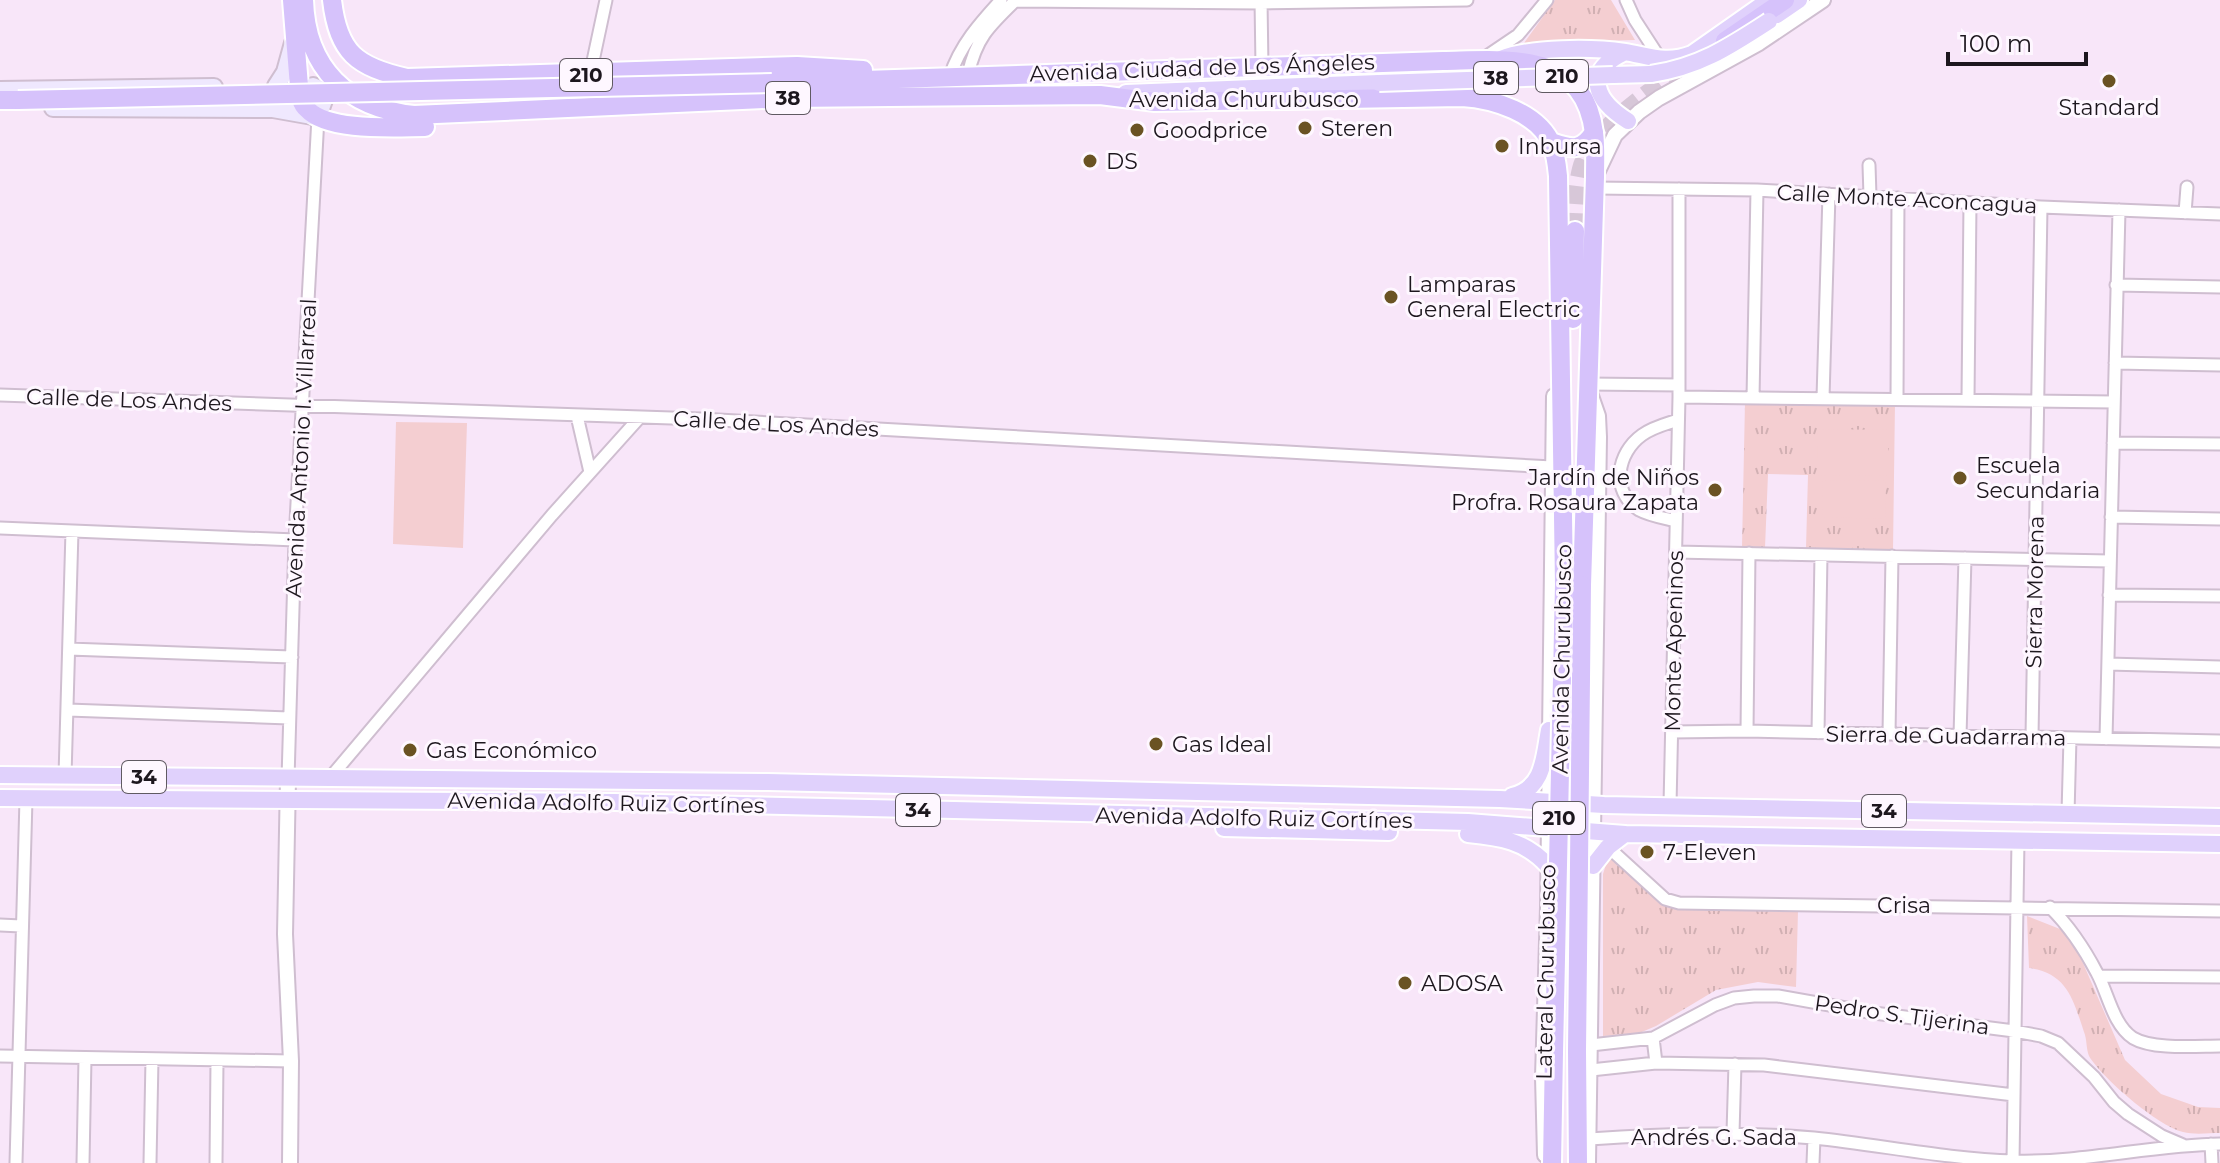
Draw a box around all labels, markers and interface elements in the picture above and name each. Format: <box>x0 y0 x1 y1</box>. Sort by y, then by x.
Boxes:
scale bar <box>1948 16 2086 66</box>
text: 100 m <box>1960 29 2032 58</box>
street label: Avenida Ciudad de Los Ángeles <box>1029 48 1375 88</box>
road number: 210 <box>560 59 612 91</box>
road number: 210 <box>1536 60 1588 92</box>
road number: 38 <box>1474 62 1518 94</box>
marker: Standard <box>2100 72 2118 90</box>
road number: 38 <box>766 82 810 114</box>
street label: Avenida Churubusco <box>1129 86 1359 113</box>
place label: Standard <box>2058 94 2160 121</box>
place label: Steren <box>1321 115 1393 142</box>
place label: Goodprice <box>1153 117 1267 144</box>
marker: Steren <box>1296 119 1314 137</box>
marker: Goodprice <box>1128 121 1146 139</box>
place label: Inbursa <box>1518 133 1602 160</box>
marker: Inbursa <box>1493 137 1511 155</box>
place label: DS <box>1106 148 1138 175</box>
marker: DS <box>1081 152 1099 170</box>
street label: Calle Monte Aconcagua <box>1776 179 2038 219</box>
place label: Lamparas General Electric <box>1407 271 1580 323</box>
marker: Lamparas General Electric <box>1382 288 1400 306</box>
street label: Avenida Antonio I. Villarreal <box>280 298 322 598</box>
street label: Calle de Los Andes <box>26 383 233 417</box>
street label: Calle de Los Andes <box>672 405 880 443</box>
place label: Escuela Secundaria <box>1976 452 2100 504</box>
place label: Jardín de Niños Profra. Rosaura Zapata <box>1451 464 1699 516</box>
marker: Escuela Secundaria <box>1951 469 1969 487</box>
marker: Jardín de Niños Profra. Rosaura Zapata <box>1706 481 1724 499</box>
street label: Sierra Morena <box>2020 516 2050 668</box>
street label: Avenida Churubusco <box>1546 544 1578 774</box>
street label: Monte Apeninos <box>1659 550 1689 732</box>
street label: Sierra de Guadarrama <box>1825 720 2067 752</box>
place label: Gas Ideal <box>1172 731 1272 758</box>
marker: Gas Ideal <box>1147 735 1165 753</box>
place label: Gas Económico <box>426 737 597 764</box>
marker: Gas Económico <box>401 741 419 759</box>
road number: 34 <box>122 761 166 793</box>
street label: Avenida Adolfo Ruiz Cortínes <box>447 787 765 819</box>
road number: 34 <box>896 794 940 826</box>
road number: 34 <box>1862 795 1906 827</box>
street label: Avenida Adolfo Ruiz Cortínes <box>1095 802 1413 834</box>
road number: 210 <box>1533 802 1585 834</box>
place label: 7-Eleven <box>1663 839 1757 866</box>
marker: 7-Eleven <box>1638 843 1656 861</box>
street label: Lateral Churubusco <box>1531 864 1561 1080</box>
street label: Crisa <box>1877 892 1931 919</box>
place label: ADOSA <box>1421 970 1503 997</box>
marker: ADOSA <box>1396 974 1414 992</box>
street label: Pedro S. Tijerina <box>1813 989 1991 1041</box>
street label: Andrés G. Sada <box>1631 1124 1797 1151</box>

